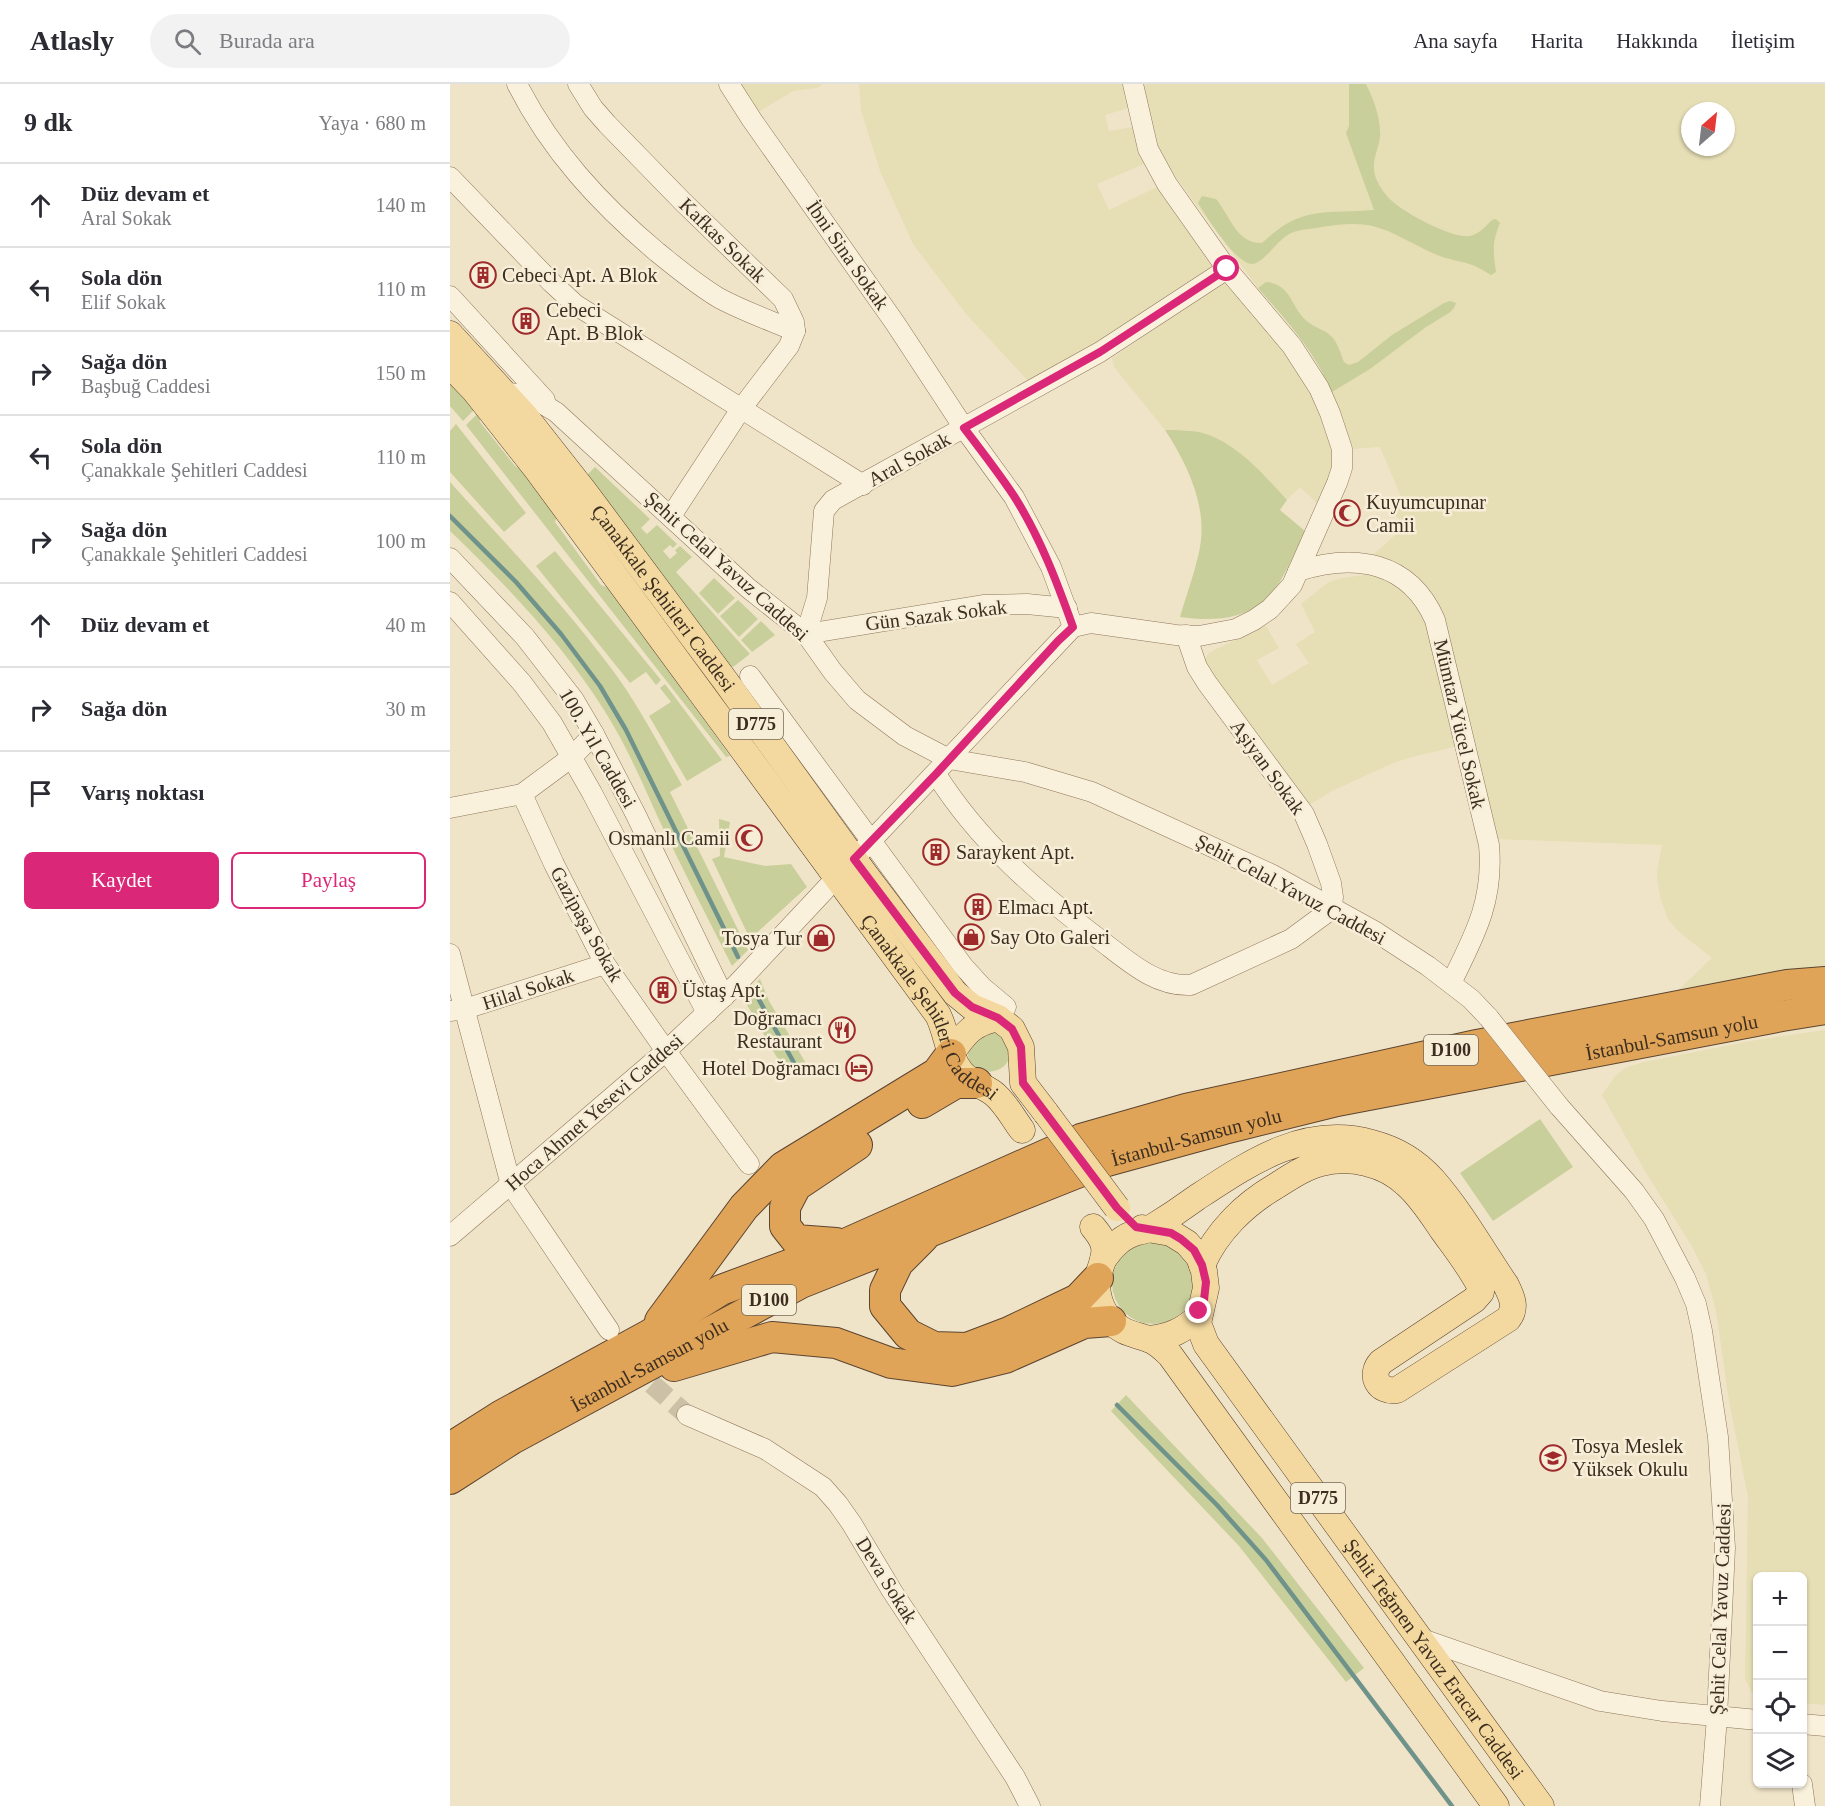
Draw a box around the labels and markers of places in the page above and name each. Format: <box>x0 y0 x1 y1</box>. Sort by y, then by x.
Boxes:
building icon: Cebeci Apt. A Blok <box>468 260 498 290</box>
place label: Cebeci Apt. A Blok <box>502 264 658 287</box>
place label: Cebeci Apt. B Blok <box>546 299 643 345</box>
building icon: Cebeci Apt. B Blok <box>511 306 541 336</box>
place label: Kuyumcupınar Camii <box>1366 491 1486 536</box>
mosque icon: Kuyumcupınar Camii <box>1332 498 1362 528</box>
mosque icon: Osmanlı Camii <box>734 823 764 853</box>
place label: Osmanlı Camii <box>608 827 730 849</box>
building icon: Saraykent Apt. <box>921 837 951 867</box>
place label: Saraykent Apt. <box>956 841 1075 864</box>
building icon: Elmacı Apt. <box>963 892 993 922</box>
place label: Elmacı Apt. <box>998 896 1094 919</box>
shop icon: Say Oto Galeri <box>956 922 986 952</box>
shop icon: Tosya Tur <box>806 923 836 953</box>
place label: Say Oto Galeri <box>990 926 1110 949</box>
place label: Tosya Tur <box>722 927 802 950</box>
building icon: Üstaş Apt. <box>648 975 678 1005</box>
place label: Üstaş Apt. <box>682 979 765 1002</box>
place label: Doğramacı Restaurant <box>733 1007 822 1052</box>
restaurant icon: Doğramacı Restaurant <box>827 1015 857 1045</box>
hotel icon: Hotel Doğramacı <box>844 1053 874 1083</box>
place label: Hotel Doğramacı <box>702 1057 840 1080</box>
place label: Tosya Meslek Yüksek Okulu <box>1572 1435 1688 1480</box>
school or university icon: Tosya Meslek Yüksek Okulu <box>1538 1443 1568 1473</box>

